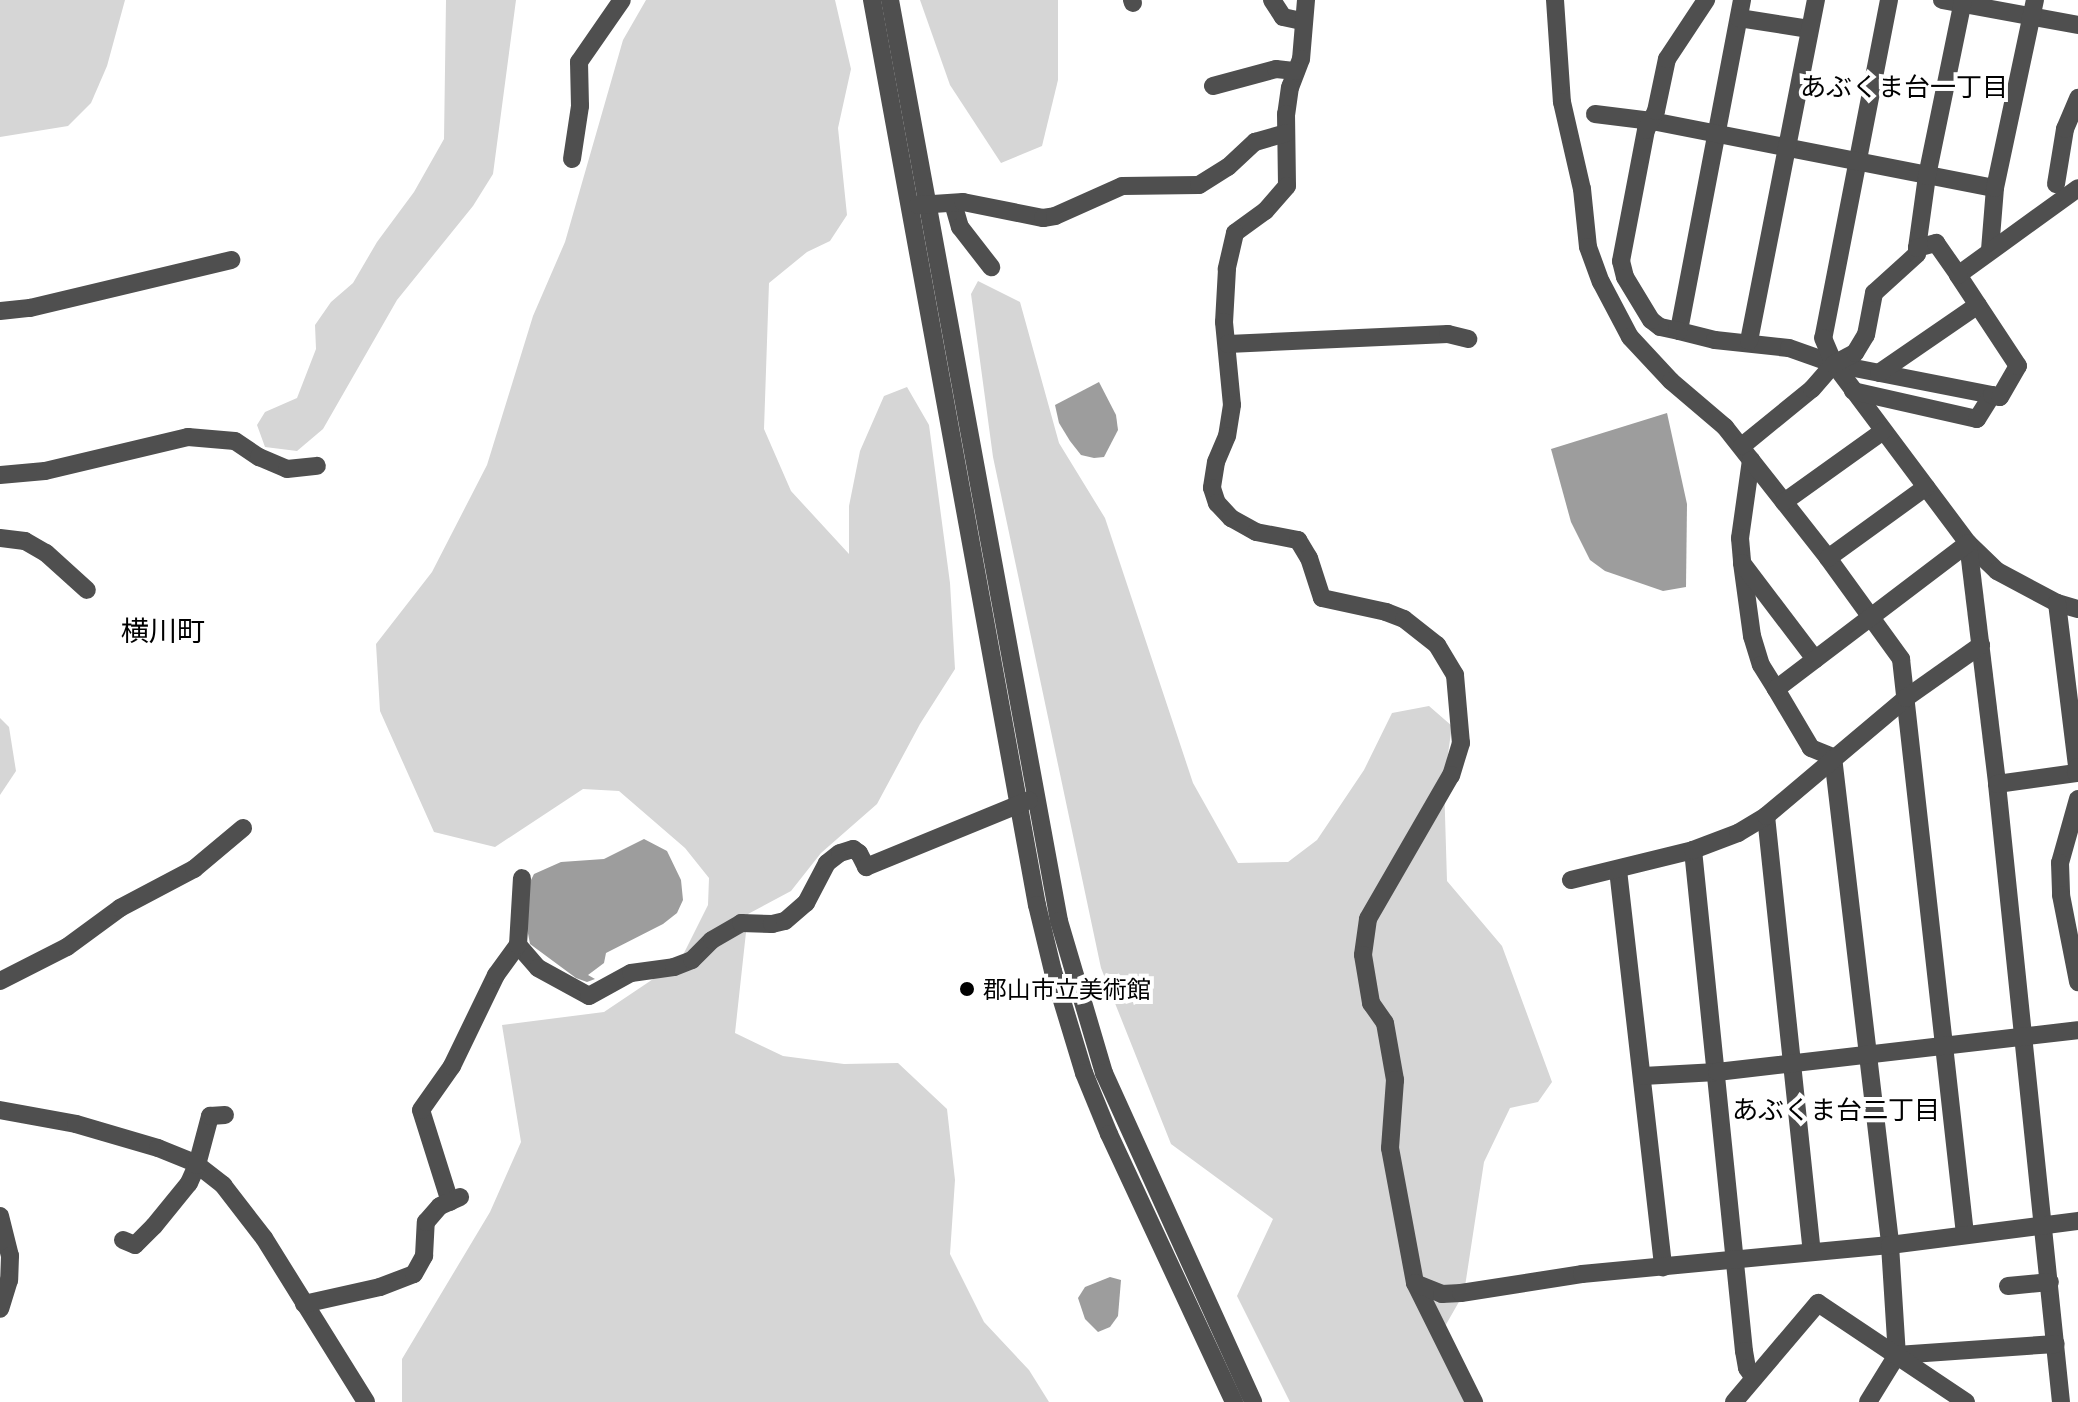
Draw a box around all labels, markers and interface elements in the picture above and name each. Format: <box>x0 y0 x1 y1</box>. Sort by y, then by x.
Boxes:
district label: あぶくま台一丁目 <box>1800 71 2008 103</box>
district label: 横川町 <box>121 614 205 648</box>
place label: 郡山市立美術館 <box>983 975 1151 1003</box>
marker: 郡山市立美術館 <box>958 980 976 998</box>
district label: あぶくま台二丁目 <box>1732 1094 1940 1126</box>

